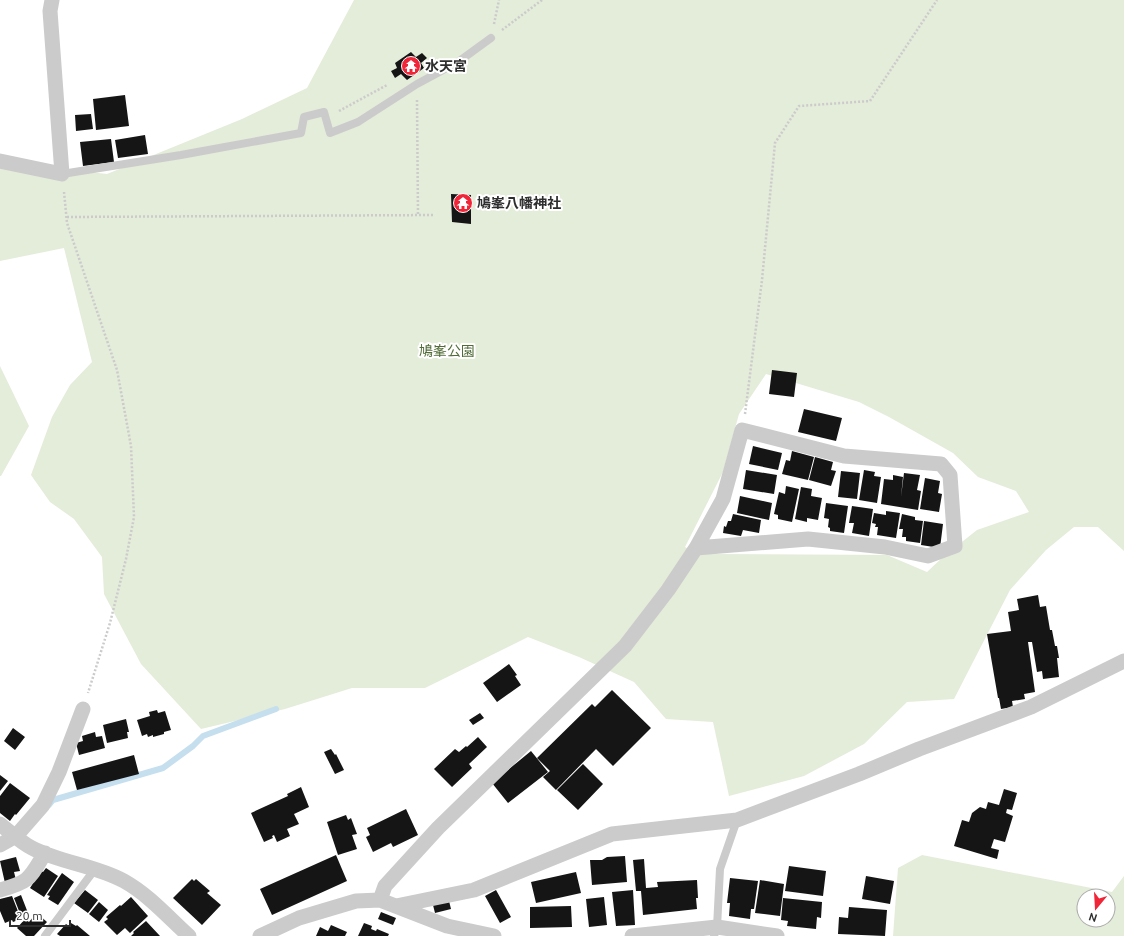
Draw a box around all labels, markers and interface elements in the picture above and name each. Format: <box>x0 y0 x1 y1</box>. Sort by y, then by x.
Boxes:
temple icon: 水天宮 <box>400 55 422 77</box>
place label: 水天宮 <box>425 58 467 74</box>
temple icon: 鳩峯八幡神社 <box>452 192 474 214</box>
place label: 鳩峯八幡神社 <box>477 195 561 211</box>
park label: 鳩峯公園 <box>419 343 475 359</box>
north arrow <box>1076 888 1116 928</box>
scale bar <box>10 902 70 928</box>
text: 20 m <box>16 909 43 922</box>
text: N <box>1087 911 1099 924</box>

